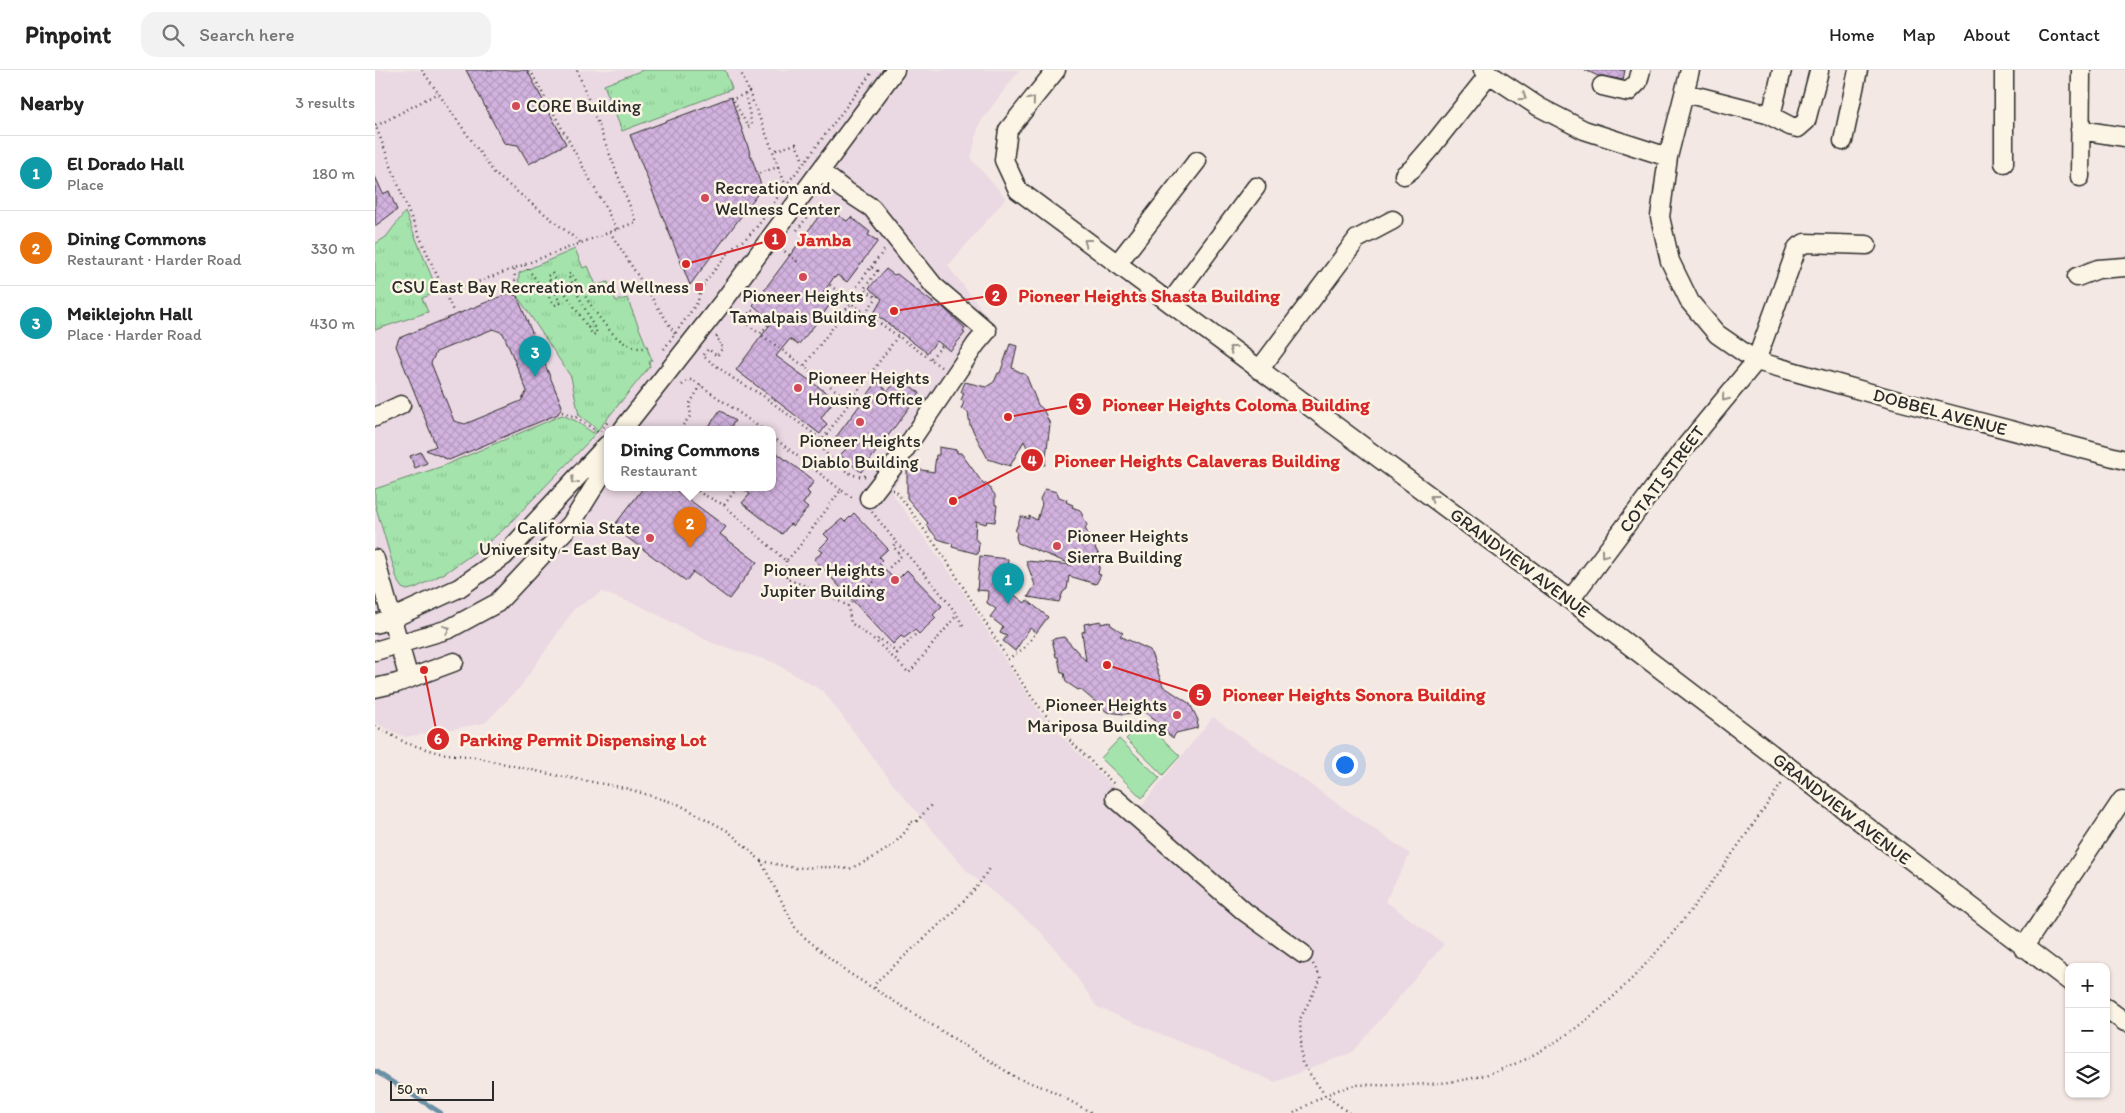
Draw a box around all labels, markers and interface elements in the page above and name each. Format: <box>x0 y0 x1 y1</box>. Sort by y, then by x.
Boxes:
search box <box>141 12 491 57</box>
text: Pinpoint <box>25 20 111 49</box>
icon: search <box>159 21 187 49</box>
text: Search here <box>199 23 294 46</box>
text: Home <box>1829 24 1875 46</box>
text: Map <box>1903 24 1936 46</box>
text: About <box>1964 24 2010 46</box>
text: Contact <box>2038 24 2100 46</box>
text: Nearby <box>20 90 84 115</box>
one-way arrow <box>1518 90 1527 100</box>
text: 3 results <box>295 93 355 112</box>
place label: CORE Building <box>526 95 642 117</box>
one-way arrow <box>1027 97 1035 106</box>
marker: CORE Building <box>510 100 522 112</box>
text: El Dorado Hall <box>67 152 184 175</box>
text: 1 <box>32 164 40 183</box>
text: 180 m <box>312 164 355 183</box>
text: Place <box>67 175 104 194</box>
place label: Recreation and Wellness Center <box>715 177 840 220</box>
marker: Recreation and Wellness Center <box>699 192 711 204</box>
callout: Jamba <box>762 222 861 256</box>
text: Dining Commons <box>67 227 206 250</box>
text: Jamba <box>796 228 852 251</box>
text: 1 <box>772 230 779 248</box>
text: 2 <box>32 239 40 258</box>
text: 330 m <box>311 239 355 258</box>
one-way arrow <box>1083 239 1093 248</box>
text: Restaurant · Harder Road <box>67 250 242 269</box>
marker: Pioneer Heights Tamalpais Building <box>797 271 809 283</box>
place label: CSU East Bay Recreation and Wellness <box>391 276 689 298</box>
callout: Pioneer Heights Shasta Building <box>984 278 1289 312</box>
marker: CSU East Bay Recreation and Wellness <box>693 281 705 293</box>
text: Pioneer Heights Shasta Building <box>1018 284 1281 307</box>
place label: Pioneer Heights Tamalpais Building <box>729 285 877 328</box>
text: 2 <box>992 287 1000 305</box>
text: Meiklejohn Hall <box>67 302 193 325</box>
text: 3 <box>32 314 40 333</box>
text: 430 m <box>310 314 355 333</box>
text: Place · Harder Road <box>67 325 202 344</box>
pin: 3 <box>519 336 551 377</box>
one-way arrow <box>1228 346 1238 355</box>
place label: Pioneer Heights Housing Office <box>808 367 930 410</box>
marker: Pioneer Heights Housing Office <box>792 382 804 394</box>
street label: DOBBEL AVENUE <box>1871 384 2009 440</box>
callout: Pioneer Heights Coloma Building <box>1067 387 1379 421</box>
one-way arrow <box>1723 392 1731 401</box>
text: Pioneer Heights Coloma Building <box>1102 393 1371 416</box>
text: 3 <box>1076 395 1084 413</box>
marker: Pioneer Heights Diablo Building <box>854 416 866 428</box>
street label: COTATI STREET <box>1615 421 1709 537</box>
popup <box>604 426 776 491</box>
place label: Pioneer Heights Diablo Building <box>799 430 921 473</box>
text: Dining Commons <box>620 438 760 461</box>
callout: Pioneer Heights Calaveras Building <box>1019 443 1350 477</box>
text: Pioneer Heights Calaveras Building <box>1054 449 1340 472</box>
text: 4 <box>1027 452 1037 470</box>
text: Restaurant <box>620 461 697 480</box>
one-way arrow <box>571 476 580 485</box>
one-way arrow <box>1429 495 1439 504</box>
street label: GRANDVIEW AVENUE <box>1446 503 1594 623</box>
pin: 2 <box>674 507 706 548</box>
place label: California State University - East Bay <box>479 517 640 560</box>
place label: Pioneer Heights Sierra Building <box>1067 525 1189 568</box>
marker: California State University - East Bay <box>644 532 656 544</box>
marker: Pioneer Heights Sierra Building <box>1051 540 1063 552</box>
one-way arrow <box>1602 548 1610 557</box>
place label: Pioneer Heights Jupiter Building <box>761 559 886 602</box>
pin: 1 <box>992 563 1024 604</box>
marker: Pioneer Heights Jupiter Building <box>889 574 901 586</box>
one-way arrow <box>442 625 450 635</box>
callout: Pioneer Heights Sonora Building <box>1188 678 1495 712</box>
text: Pioneer Heights Sonora Building <box>1223 683 1487 706</box>
text: 5 <box>1196 686 1204 704</box>
place label: Pioneer Heights Mariposa Building <box>1027 694 1168 737</box>
marker: Pioneer Heights Mariposa Building <box>1171 709 1183 721</box>
callout: Parking Permit Dispensing Lot <box>426 722 715 756</box>
text: Parking Permit Dispensing Lot <box>460 728 707 751</box>
text: 6 <box>434 730 442 748</box>
street label: GRANDVIEW AVENUE <box>1768 748 1916 870</box>
your location <box>1332 752 1358 778</box>
map controls <box>2065 963 2110 1098</box>
button: + <box>2065 963 2110 1008</box>
button: − <box>2065 1008 2110 1053</box>
button: layers <box>2065 1053 2110 1098</box>
scale bar <box>390 1078 494 1101</box>
text: 50 m <box>397 1081 428 1098</box>

